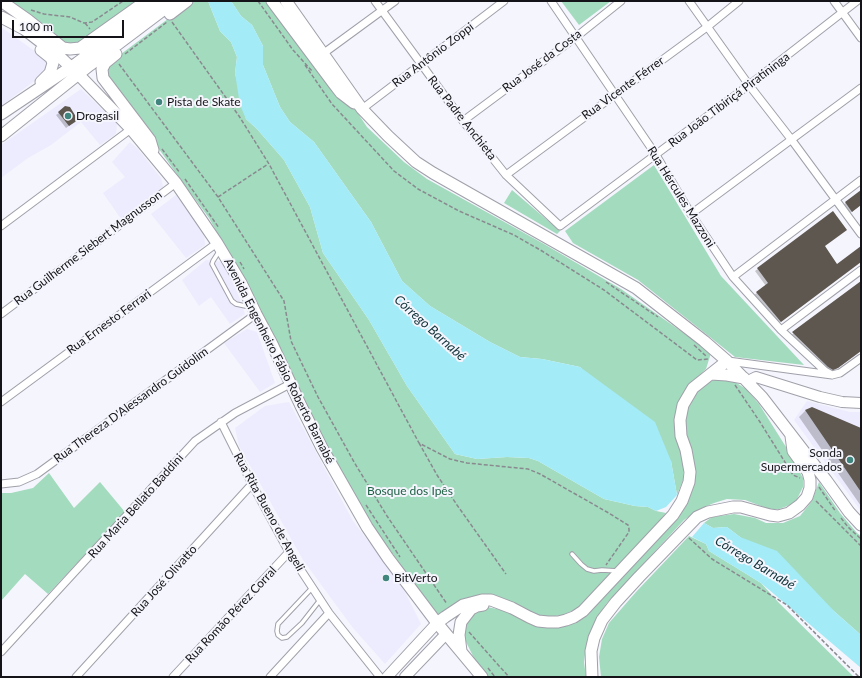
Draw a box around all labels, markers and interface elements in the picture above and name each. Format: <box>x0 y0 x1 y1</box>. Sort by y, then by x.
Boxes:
scale bar <box>14 12 126 38</box>
text: 100 m <box>19 19 53 34</box>
street label: Rua Antônio Zoppi <box>389 20 477 90</box>
street label: Rua José da Costa <box>500 27 584 95</box>
street label: Rua João Tibiriçá Piratininga <box>666 50 792 150</box>
street label: Rua Vicente Férrer <box>579 53 667 123</box>
street label: Rua Padre Anchieta <box>425 73 499 163</box>
place label: Pista de Skate <box>167 95 241 109</box>
marker: Pista de Skate <box>154 97 164 107</box>
place label: Drogasil <box>76 109 119 123</box>
marker: Drogasil <box>63 111 73 121</box>
street label: Rua Hércules Mazzoni <box>644 144 718 250</box>
street label: Rua Guilherme Siebert Magnusson <box>11 188 165 308</box>
street label: Avenida Engenheiro Fábio Roberto Barnabé <box>221 256 337 466</box>
street label: Rua Ernesto Ferrari <box>64 287 154 357</box>
water label: Córrego Barnabé <box>391 292 469 364</box>
street label: Rua Thereza D'Alessandro Guidolim <box>51 344 211 466</box>
place label: Sonda Supermercados <box>761 446 842 474</box>
street label: Rua Rita Bueno de Angeli <box>230 450 308 574</box>
street label: Rua Maria Bellato Baddini <box>85 451 187 561</box>
marker: Sonda Supermercados <box>845 455 855 465</box>
park label: Bosque dos Ipês <box>367 484 453 498</box>
water label: Córrego Barnabé <box>712 533 798 593</box>
street label: Rua José Olivatto <box>128 542 200 620</box>
street label: Rua Romão Pérez Corral <box>182 564 280 666</box>
place label: BitVerto <box>394 571 437 585</box>
marker: BitVerto <box>381 573 391 583</box>

